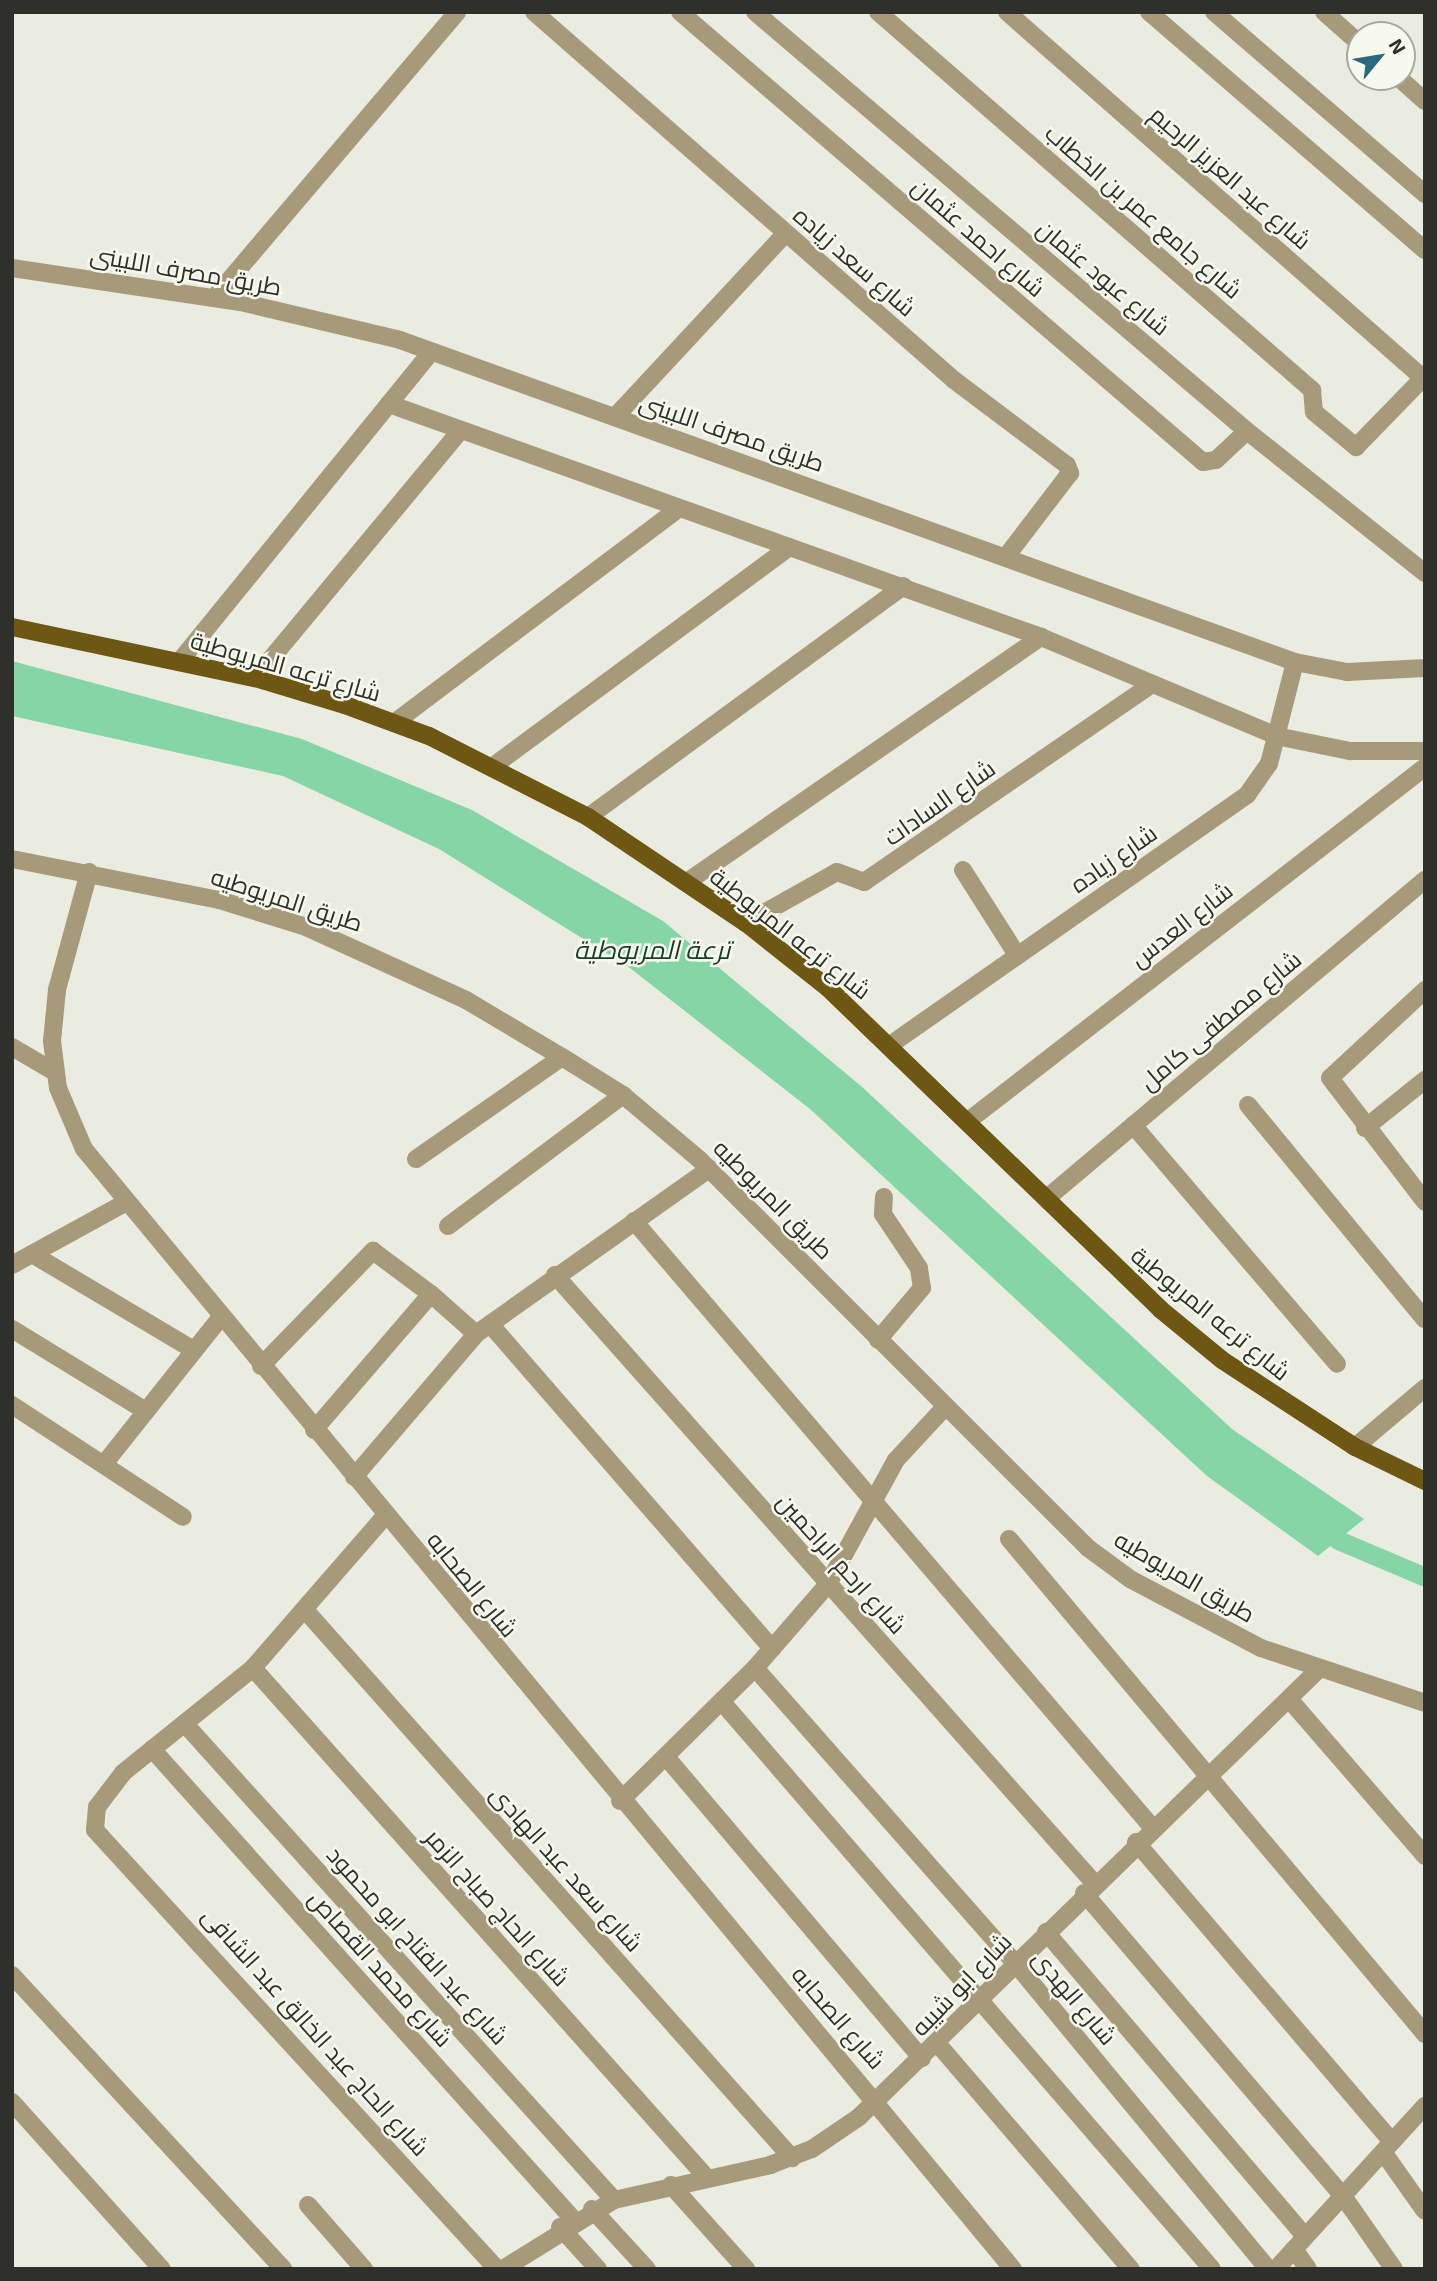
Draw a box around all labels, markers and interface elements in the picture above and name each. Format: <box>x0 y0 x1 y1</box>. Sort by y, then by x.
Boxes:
north arrow <box>1346 21 1416 91</box>
text: N <box>1384 35 1411 58</box>
street label: شارع عبد العزيز الرحيم <box>1145 99 1317 255</box>
street label: شارع جامع عمر بن الخطاب <box>1040 118 1248 304</box>
street label: شارع احمد عثمان <box>907 172 1051 302</box>
street label: شارع سعد زياده <box>788 200 922 322</box>
street label: شارع عبود عثمان <box>1032 213 1176 341</box>
street label: طريق مصرف اللبينى <box>88 239 284 301</box>
street label: طريق مصرف اللبينى <box>636 387 828 477</box>
street label: شارع ترعه المريوطية <box>188 625 384 707</box>
street label: شارع السادات <box>878 753 1000 851</box>
street label: شارع زياده <box>1064 818 1162 898</box>
street label: طريق المريوطيه <box>208 861 366 937</box>
street label: شارع ترعه المريوطية <box>705 861 877 1005</box>
street label: شارع العدس <box>1124 875 1238 973</box>
water label: ترعة المريوطية <box>574 933 730 965</box>
street label: شارع مصطفى كامل <box>1133 944 1307 1096</box>
street label: طريق المريوطيه <box>708 1133 840 1265</box>
street label: شارع ترعه المريوطية <box>1126 1240 1296 1386</box>
street label: شارع ارحم الراحمين <box>771 1487 913 1639</box>
street label: طريق المريوطيه <box>1110 1524 1260 1628</box>
street label: شارع الصحابه <box>422 1526 524 1642</box>
street label: شارع سعد عبد الهادى <box>485 1779 649 1957</box>
street label: شارع الحاج صباح الزمر <box>420 1822 576 1992</box>
street label: شارع عبد الفتاح ابو محمود <box>321 1840 515 2050</box>
street label: شارع محمد القصاص <box>303 1884 459 2052</box>
street label: شارع الحاج عبد الخالق عبد الشافى <box>197 1901 435 2161</box>
street label: شارع ابو شيبه <box>905 1927 1017 2041</box>
street label: شارع الهدى <box>1027 1944 1123 2050</box>
street label: شارع الصحابه <box>786 1960 892 2074</box>

